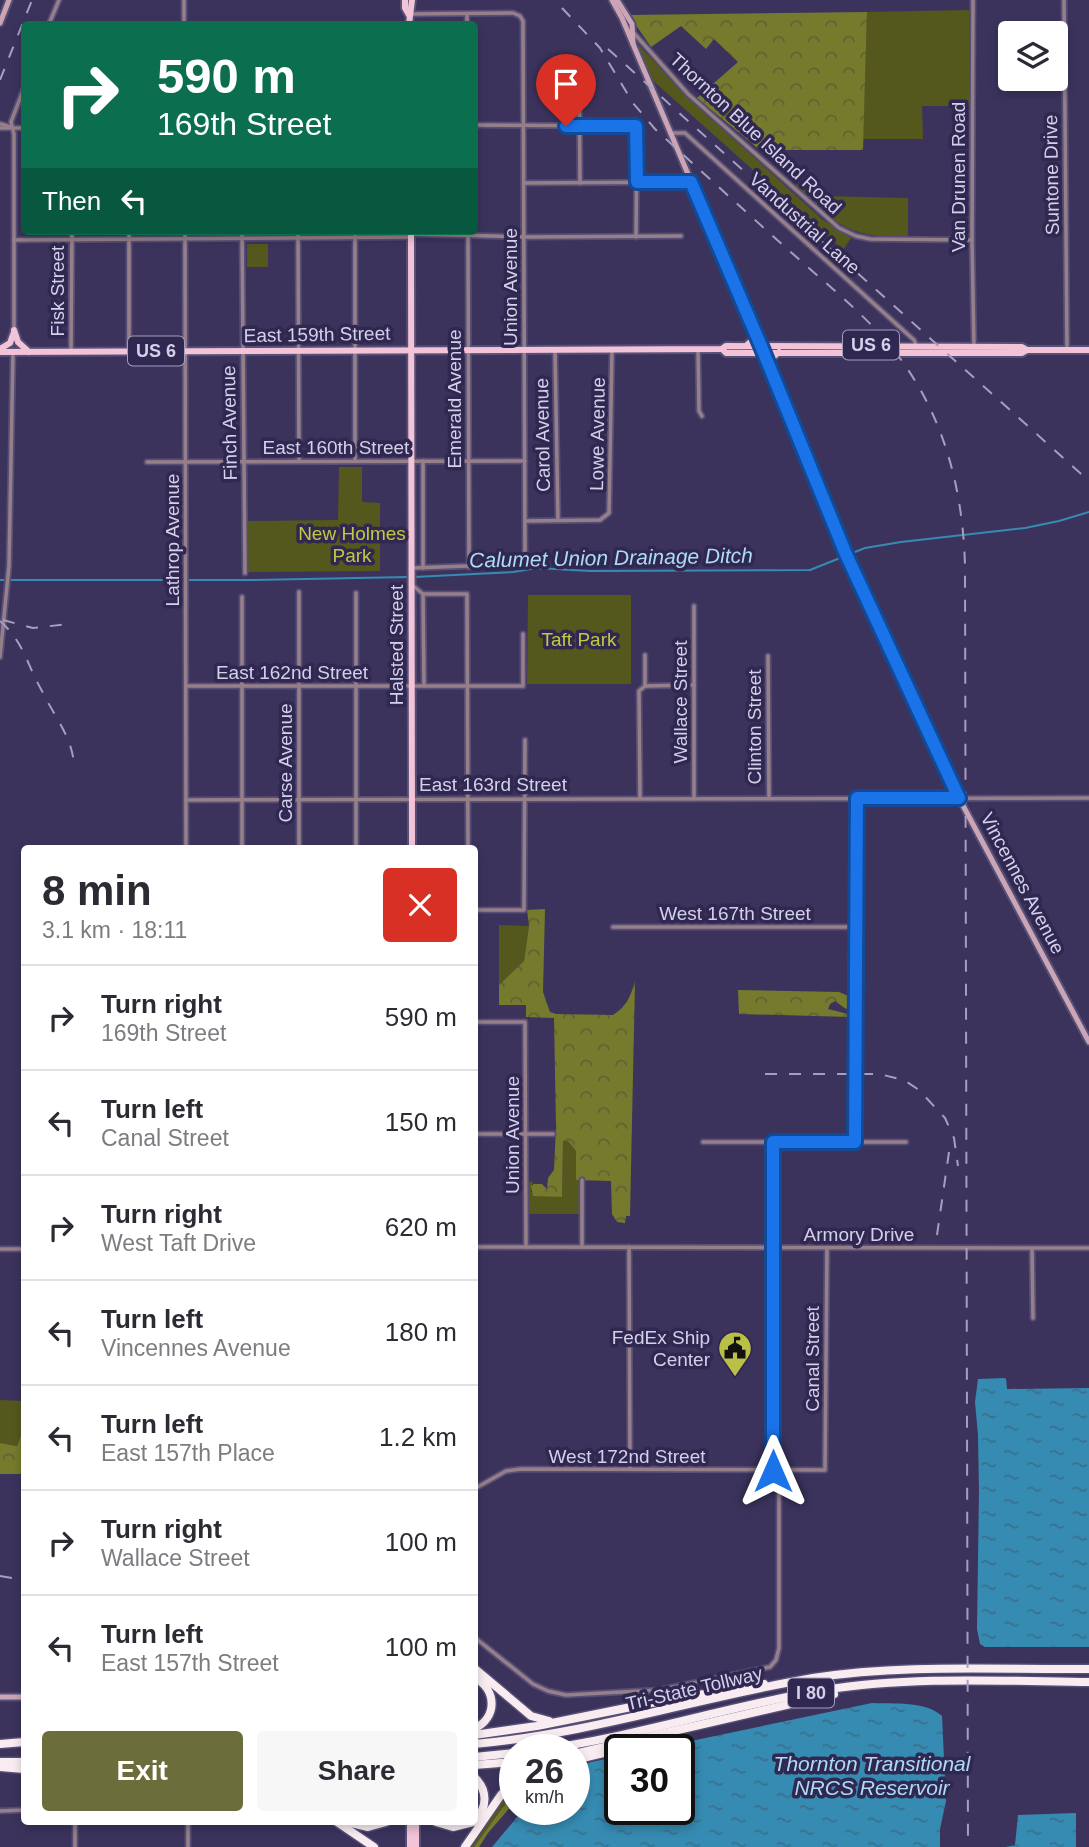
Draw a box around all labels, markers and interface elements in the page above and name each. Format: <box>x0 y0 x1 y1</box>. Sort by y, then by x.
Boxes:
map controls <box>998 21 1068 91</box>
button: layers <box>998 21 1068 91</box>
icon: right <box>42 49 133 140</box>
text: 590 m <box>157 49 296 103</box>
street label: Thornton Blue Island Road <box>666 49 845 218</box>
pin <box>536 54 596 126</box>
icon: arrive <box>547 65 585 103</box>
street label: Van Drunen Road <box>948 102 969 252</box>
text: 169th Street <box>157 106 331 142</box>
street label: Suntone Drive <box>1040 115 1063 235</box>
street label: Vandustrial Lane <box>745 168 864 278</box>
icon: left <box>115 182 153 220</box>
text: Then <box>42 186 101 216</box>
street label: Union Avenue <box>500 228 521 346</box>
street label: Fisk Street <box>47 245 68 336</box>
street label: East 159th Street <box>243 323 391 346</box>
street label: Emerald Avenue <box>444 329 465 469</box>
road number: US 6 <box>843 330 899 360</box>
road number: US 6 <box>128 337 184 366</box>
street label: Finch Avenue <box>218 365 241 481</box>
street label: Lowe Avenue <box>586 377 609 491</box>
street label: Carol Avenue <box>531 378 554 492</box>
street label: East 160th Street <box>263 437 410 458</box>
street label: Lathrop Avenue <box>162 474 183 606</box>
park label: New Holmes Park <box>298 523 406 566</box>
water label: Calumet Union Drainage Ditch <box>469 544 753 571</box>
street label: Halsted Street <box>386 584 407 705</box>
park label: Taft Park <box>542 629 617 650</box>
street label: Wallace Street <box>670 640 691 763</box>
street label: East 162nd Street <box>216 662 369 683</box>
street label: Clinton Street <box>744 669 765 785</box>
street label: Carse Avenue <box>275 703 296 823</box>
street label: East 163rd Street <box>419 774 568 795</box>
street label: Vincennes Avenue <box>977 809 1069 957</box>
text: 8 min <box>42 867 152 914</box>
button: close <box>383 868 457 942</box>
street label: West 167th Street <box>659 903 812 924</box>
text: 3.1 km · 18:11 <box>42 917 187 943</box>
text: Turn right <box>101 989 222 1019</box>
icon: right <box>42 999 80 1037</box>
text: 590 m <box>385 1002 457 1032</box>
text: 169th Street <box>101 1020 226 1046</box>
street label: Union Avenue <box>502 1076 523 1194</box>
text: Turn left <box>101 1094 203 1124</box>
icon: left <box>42 1104 80 1142</box>
text: 150 m <box>385 1107 457 1137</box>
text: Canal Street <box>101 1125 229 1151</box>
text: Turn right <box>101 1199 222 1229</box>
icon: right <box>42 1209 80 1247</box>
text: 620 m <box>385 1212 457 1242</box>
street label: Armory Drive <box>804 1224 914 1245</box>
text: West Taft Drive <box>101 1230 256 1256</box>
text: Turn left <box>101 1304 203 1334</box>
street label: Canal Street <box>802 1305 823 1412</box>
icon: left <box>42 1314 80 1352</box>
text: 180 m <box>385 1317 457 1347</box>
place label: FedEx Ship Center <box>612 1327 711 1370</box>
public building icon: FedEx Ship Center <box>716 1329 754 1378</box>
text: Vincennes Avenue <box>101 1335 291 1361</box>
text: Turn left <box>101 1409 203 1439</box>
icon: left <box>42 1419 80 1457</box>
text: 1.2 km <box>379 1422 457 1452</box>
position arrow <box>736 1434 810 1508</box>
text: East 157th Place <box>101 1440 275 1466</box>
street label: West 172nd Street <box>548 1446 706 1467</box>
text: Turn right <box>101 1514 222 1544</box>
icon: right <box>42 1524 80 1562</box>
text: 100 m <box>385 1527 457 1557</box>
text: Wallace Street <box>101 1545 250 1571</box>
text: Turn left <box>101 1619 203 1649</box>
icon: left <box>42 1629 80 1667</box>
text: 100 m <box>385 1632 457 1662</box>
text: East 157th Street <box>101 1650 279 1676</box>
street label: Tri-State Tollway <box>624 1662 765 1714</box>
road number: I 80 <box>788 1678 834 1708</box>
button: Exit <box>42 1731 243 1811</box>
button: Share <box>257 1731 457 1811</box>
speed limit sign: 30 <box>604 1734 695 1825</box>
text: 26 <box>525 1751 564 1790</box>
water label: Thornton Transitional NRCS Reservoir <box>774 1752 972 1799</box>
text: km/h <box>525 1787 564 1807</box>

